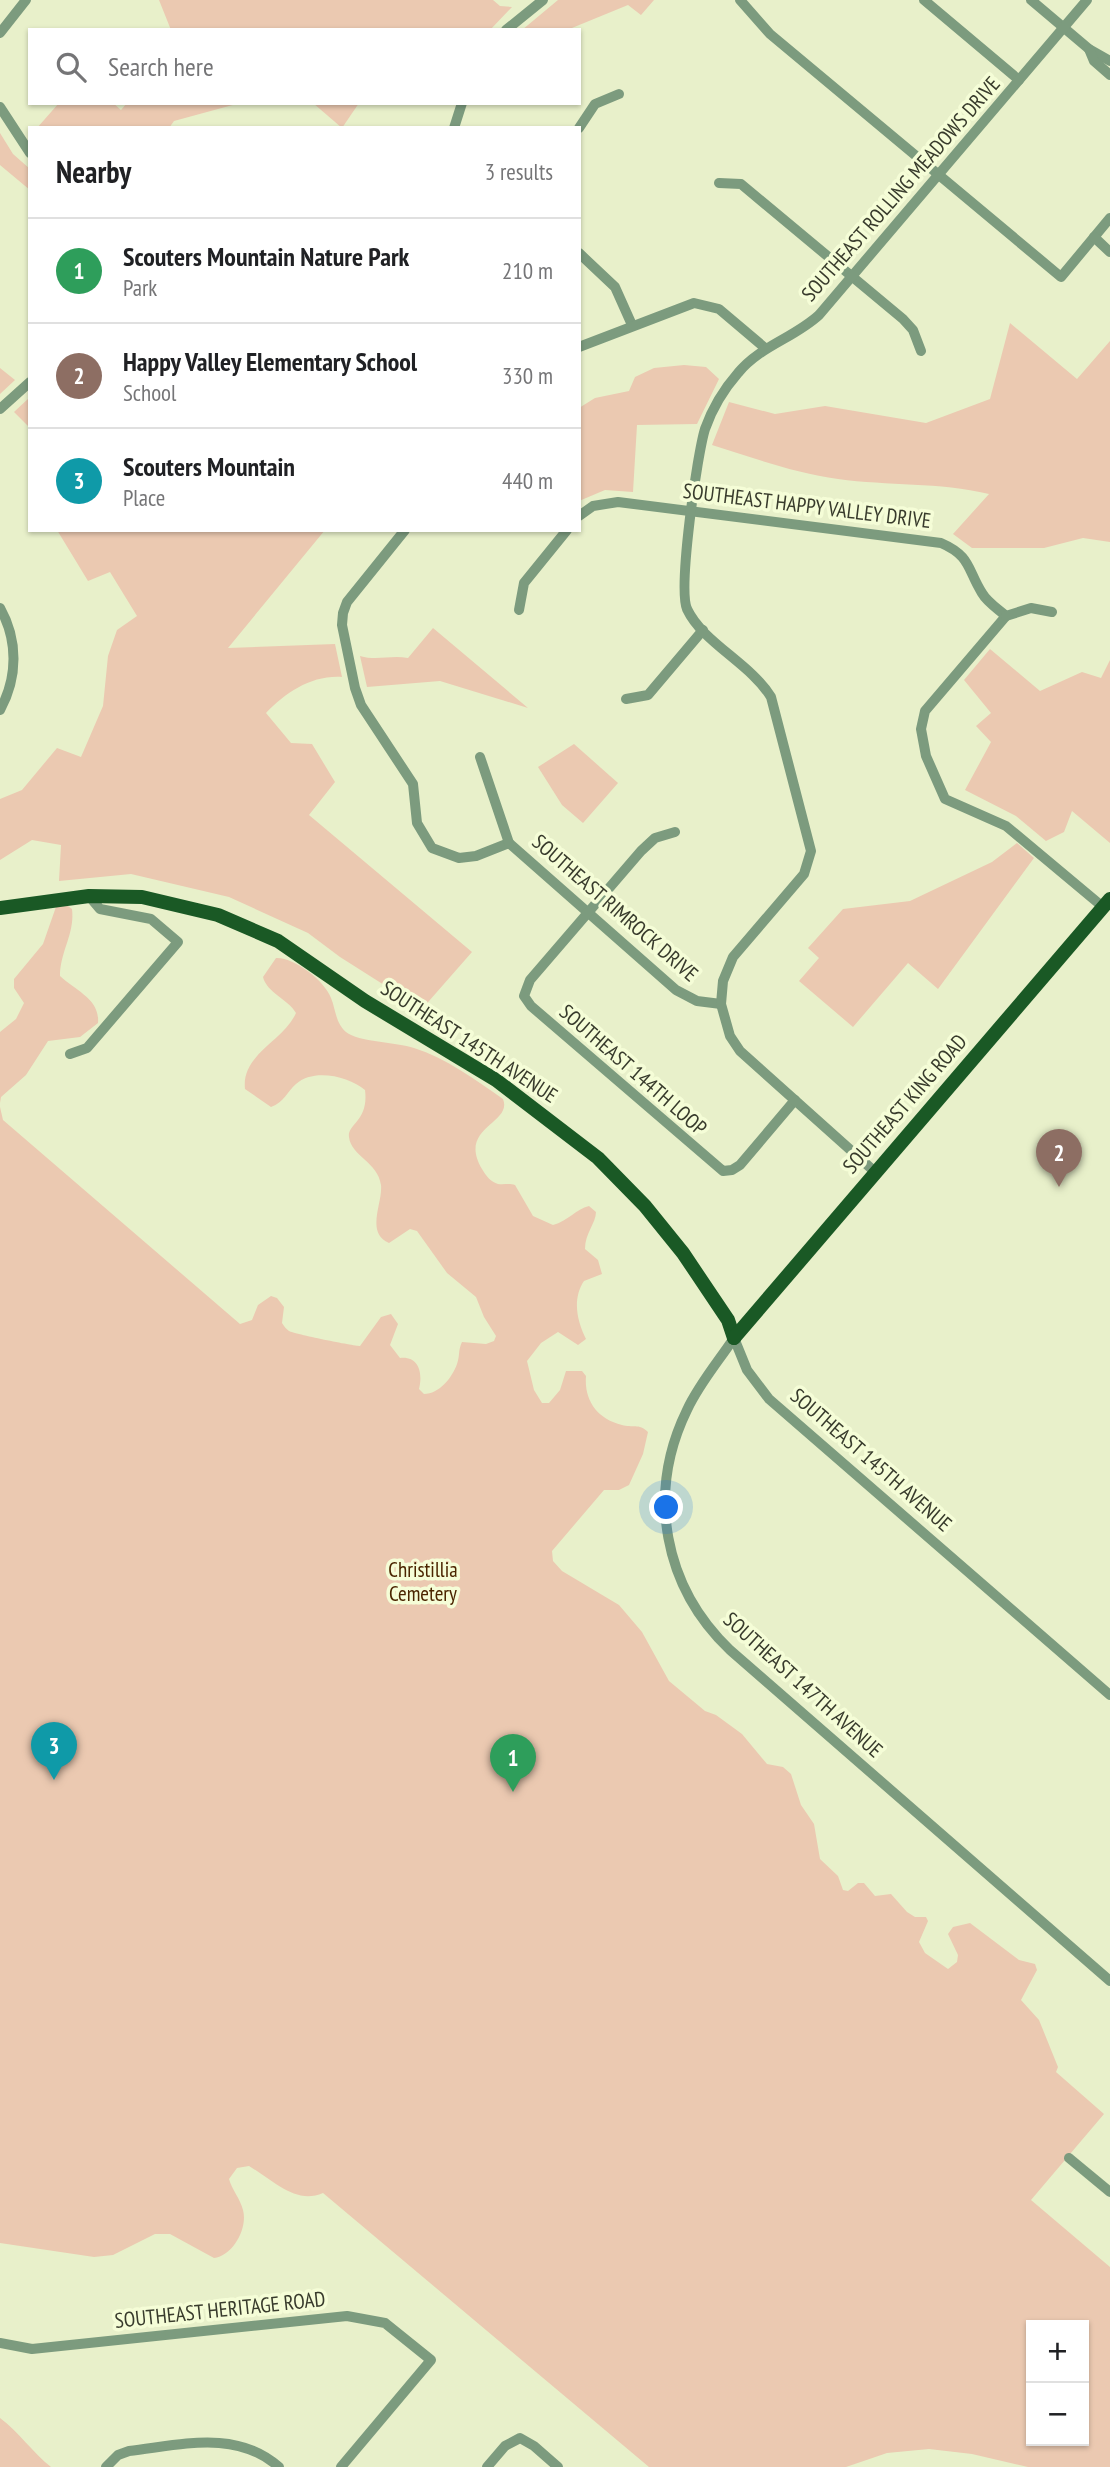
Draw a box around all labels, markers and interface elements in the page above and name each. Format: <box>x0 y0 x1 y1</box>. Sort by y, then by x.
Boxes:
search box <box>28 28 581 105</box>
icon: search <box>52 48 90 86</box>
text: Search here <box>108 50 214 83</box>
street label: SOUTHEAST ROLLING MEADOWS DRIVE <box>795 71 1006 307</box>
text: Nearby <box>56 152 131 191</box>
text: 3 results <box>485 157 553 186</box>
text: Scouters Mountain Nature Park <box>123 240 409 273</box>
text: 1 <box>74 256 85 285</box>
text: 210 m <box>502 256 553 285</box>
text: Park <box>123 273 157 302</box>
text: Happy Valley Elementary School <box>123 345 417 378</box>
text: 2 <box>74 361 85 390</box>
text: 330 m <box>502 361 553 390</box>
text: School <box>123 378 176 407</box>
text: Scouters Mountain <box>123 450 295 483</box>
text: 3 <box>74 466 85 495</box>
text: 440 m <box>502 466 553 495</box>
street label: SOUTHEAST HAPPY VALLEY DRIVE <box>682 477 933 534</box>
text: Place <box>123 483 165 512</box>
street label: SOUTHEAST RIMROCK DRIVE <box>527 828 704 987</box>
street label: SOUTHEAST 145TH AVENUE <box>376 974 563 1109</box>
street label: SOUTHEAST 144TH LOOP <box>554 998 713 1141</box>
street label: SOUTHEAST KING ROAD <box>837 1028 973 1179</box>
pin: 2 <box>1036 1129 1082 1187</box>
street label: SOUTHEAST 145TH AVENUE <box>785 1382 958 1537</box>
your location <box>649 1490 683 1524</box>
park label: Christillia Cemetery <box>388 1556 458 1607</box>
street label: SOUTHEAST 147TH AVENUE <box>718 1606 889 1763</box>
pin: 3 <box>31 1722 77 1780</box>
pin: 1 <box>490 1734 536 1792</box>
street label: SOUTHEAST HERITAGE ROAD <box>113 2285 327 2334</box>
map controls <box>1026 2320 1089 2446</box>
button: + <box>1026 2320 1089 2383</box>
button: − <box>1026 2383 1089 2446</box>

